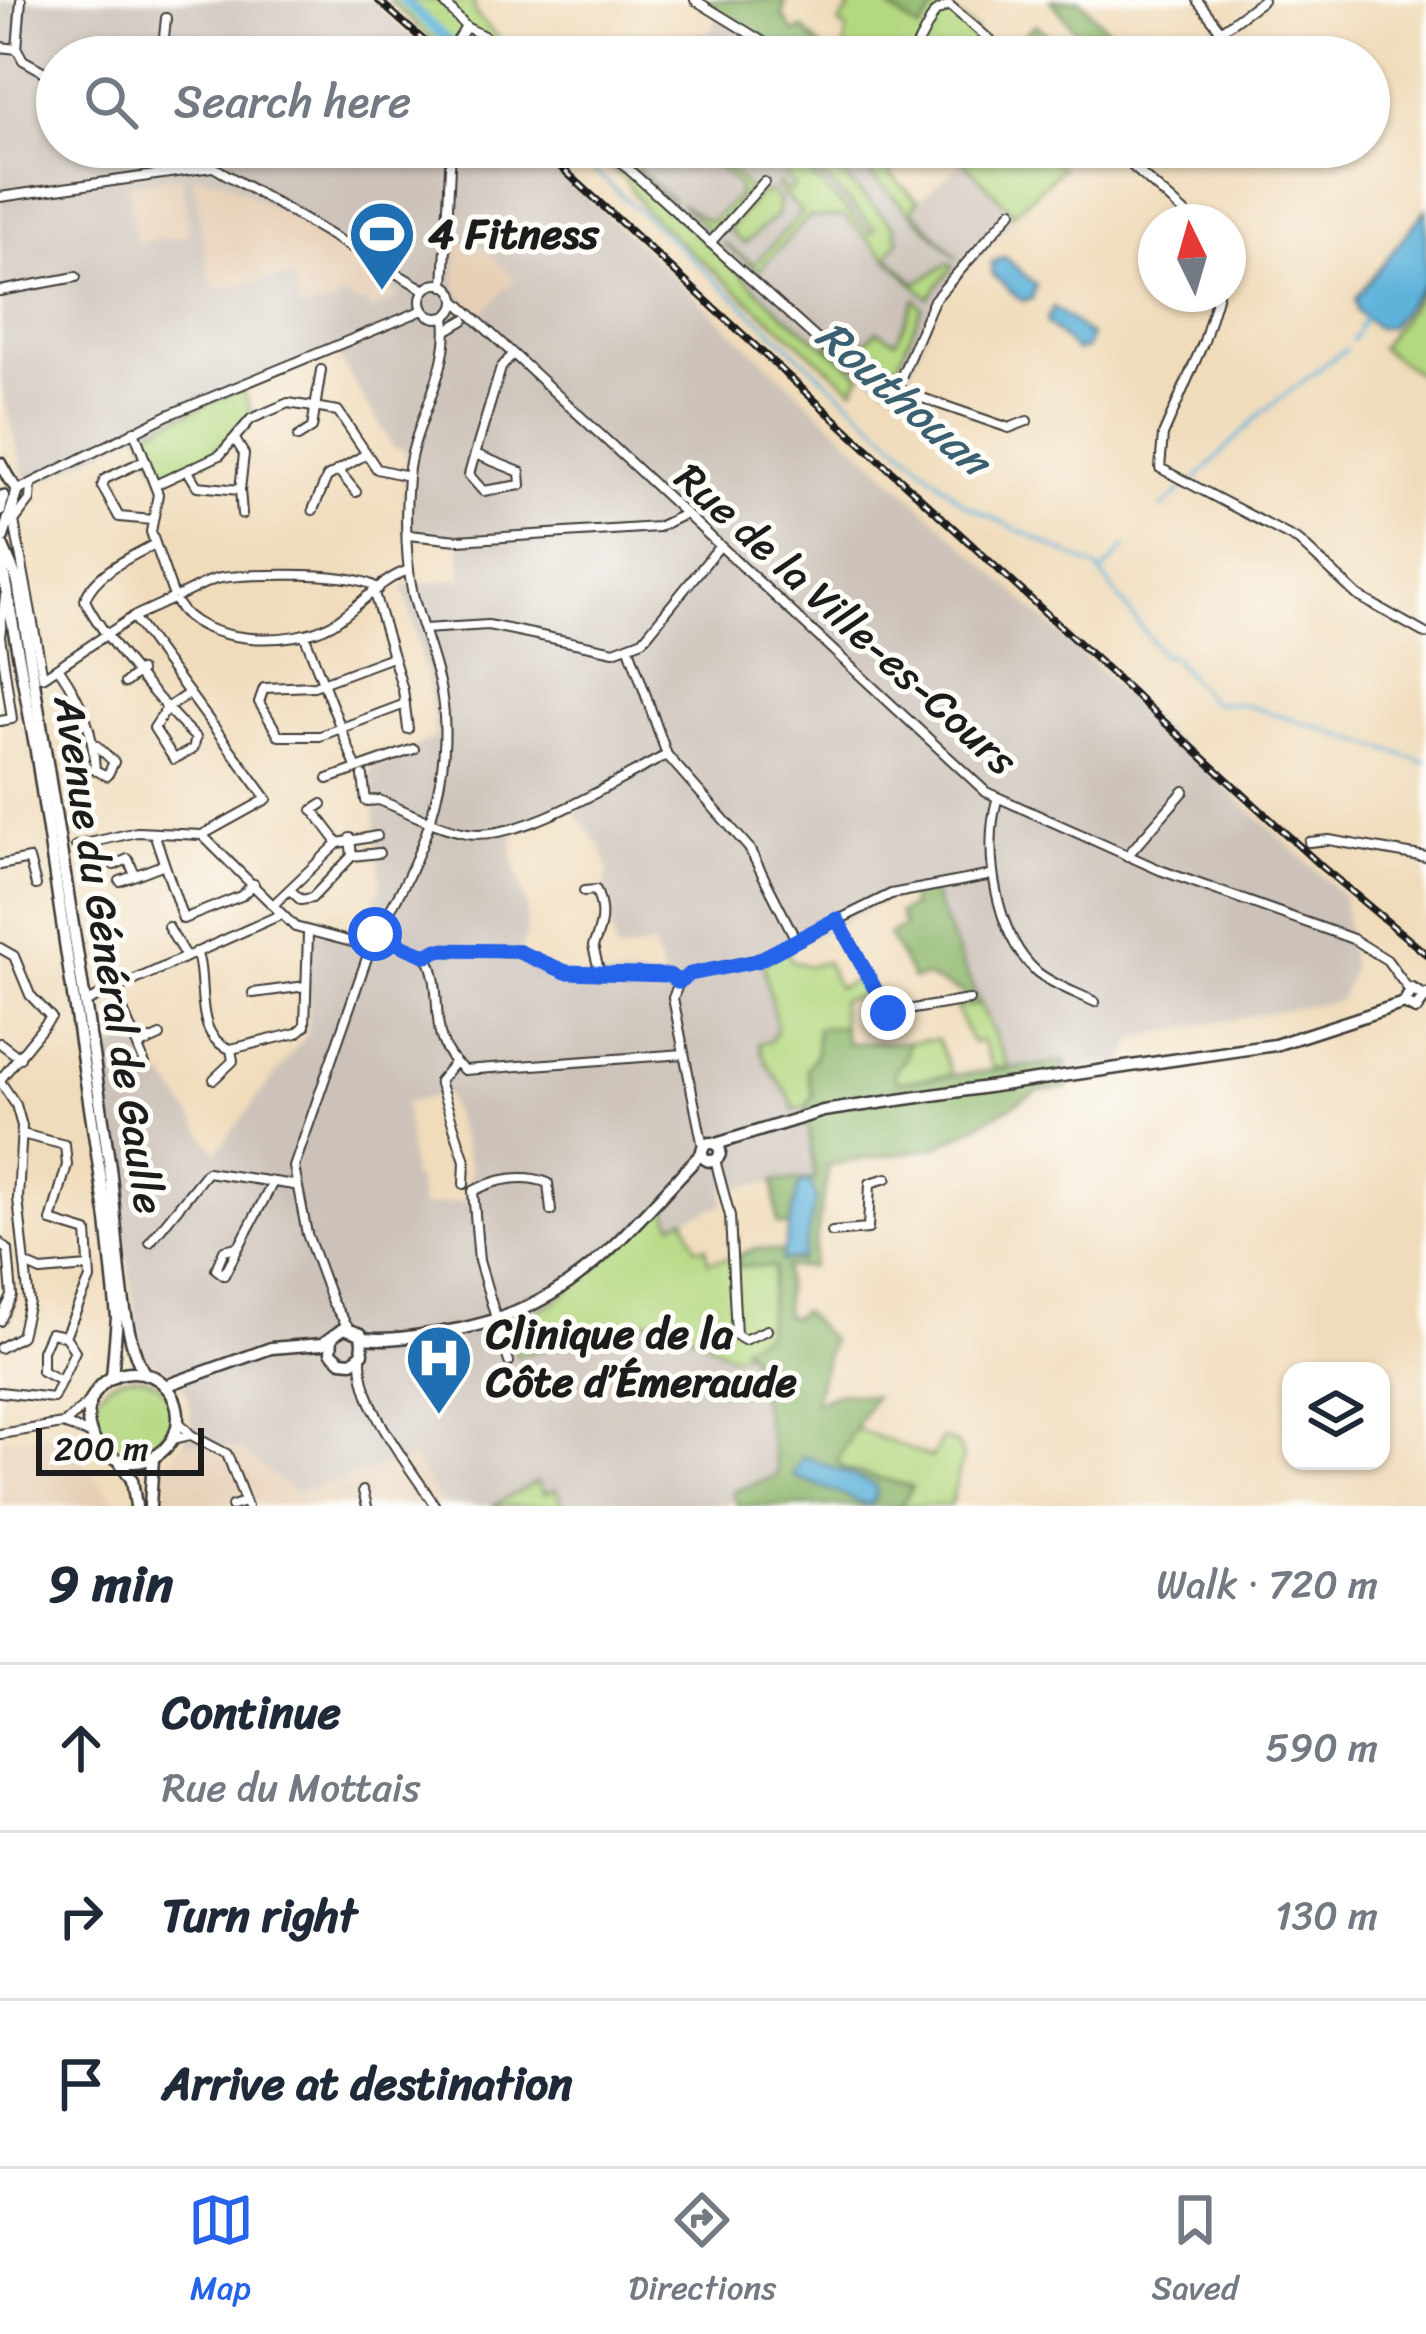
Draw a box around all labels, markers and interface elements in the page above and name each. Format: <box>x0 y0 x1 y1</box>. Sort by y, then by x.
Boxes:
search box <box>36 36 1390 168</box>
text: Search here <box>174 62 411 142</box>
icon: search <box>78 69 144 135</box>
place label: 4 Fitness <box>428 197 600 271</box>
sports icon: 4 Fitness <box>347 199 417 293</box>
north arrow <box>1138 204 1246 312</box>
water label: Routhouan <box>797 299 1012 500</box>
street label: Rue de la Ville-es-Cours <box>657 443 1036 795</box>
street label: Avenue du Général de Gaulle <box>31 690 187 1219</box>
route start <box>348 907 402 961</box>
route end <box>861 986 915 1040</box>
place label: Clinique de la Côte d’Émeraude <box>485 1297 797 1419</box>
hospital icon: Clinique de la Côte d’Émeraude <box>404 1323 474 1417</box>
map controls <box>1282 1362 1390 1470</box>
button: layers <box>1282 1362 1390 1470</box>
text: 200 m <box>54 1420 149 1478</box>
scale bar <box>36 1422 204 1475</box>
text: 9 min <box>48 1539 173 1629</box>
text: Walk · 720 m <box>1156 1550 1378 1619</box>
text: Continue <box>162 1673 341 1753</box>
text: 590 m <box>1265 1713 1378 1782</box>
icon: ahead <box>48 1715 114 1781</box>
text: Rue du Mottais <box>162 1753 421 1822</box>
text: Turn right <box>162 1876 357 1956</box>
text: 130 m <box>1275 1881 1378 1950</box>
icon: right <box>48 1883 114 1949</box>
text: Arrive at destination <box>162 2044 572 2124</box>
icon: arrive <box>48 2051 114 2117</box>
tab: Map <box>188 2187 254 2317</box>
tab: Directions <box>629 2187 776 2317</box>
tab: Saved <box>1151 2187 1238 2317</box>

